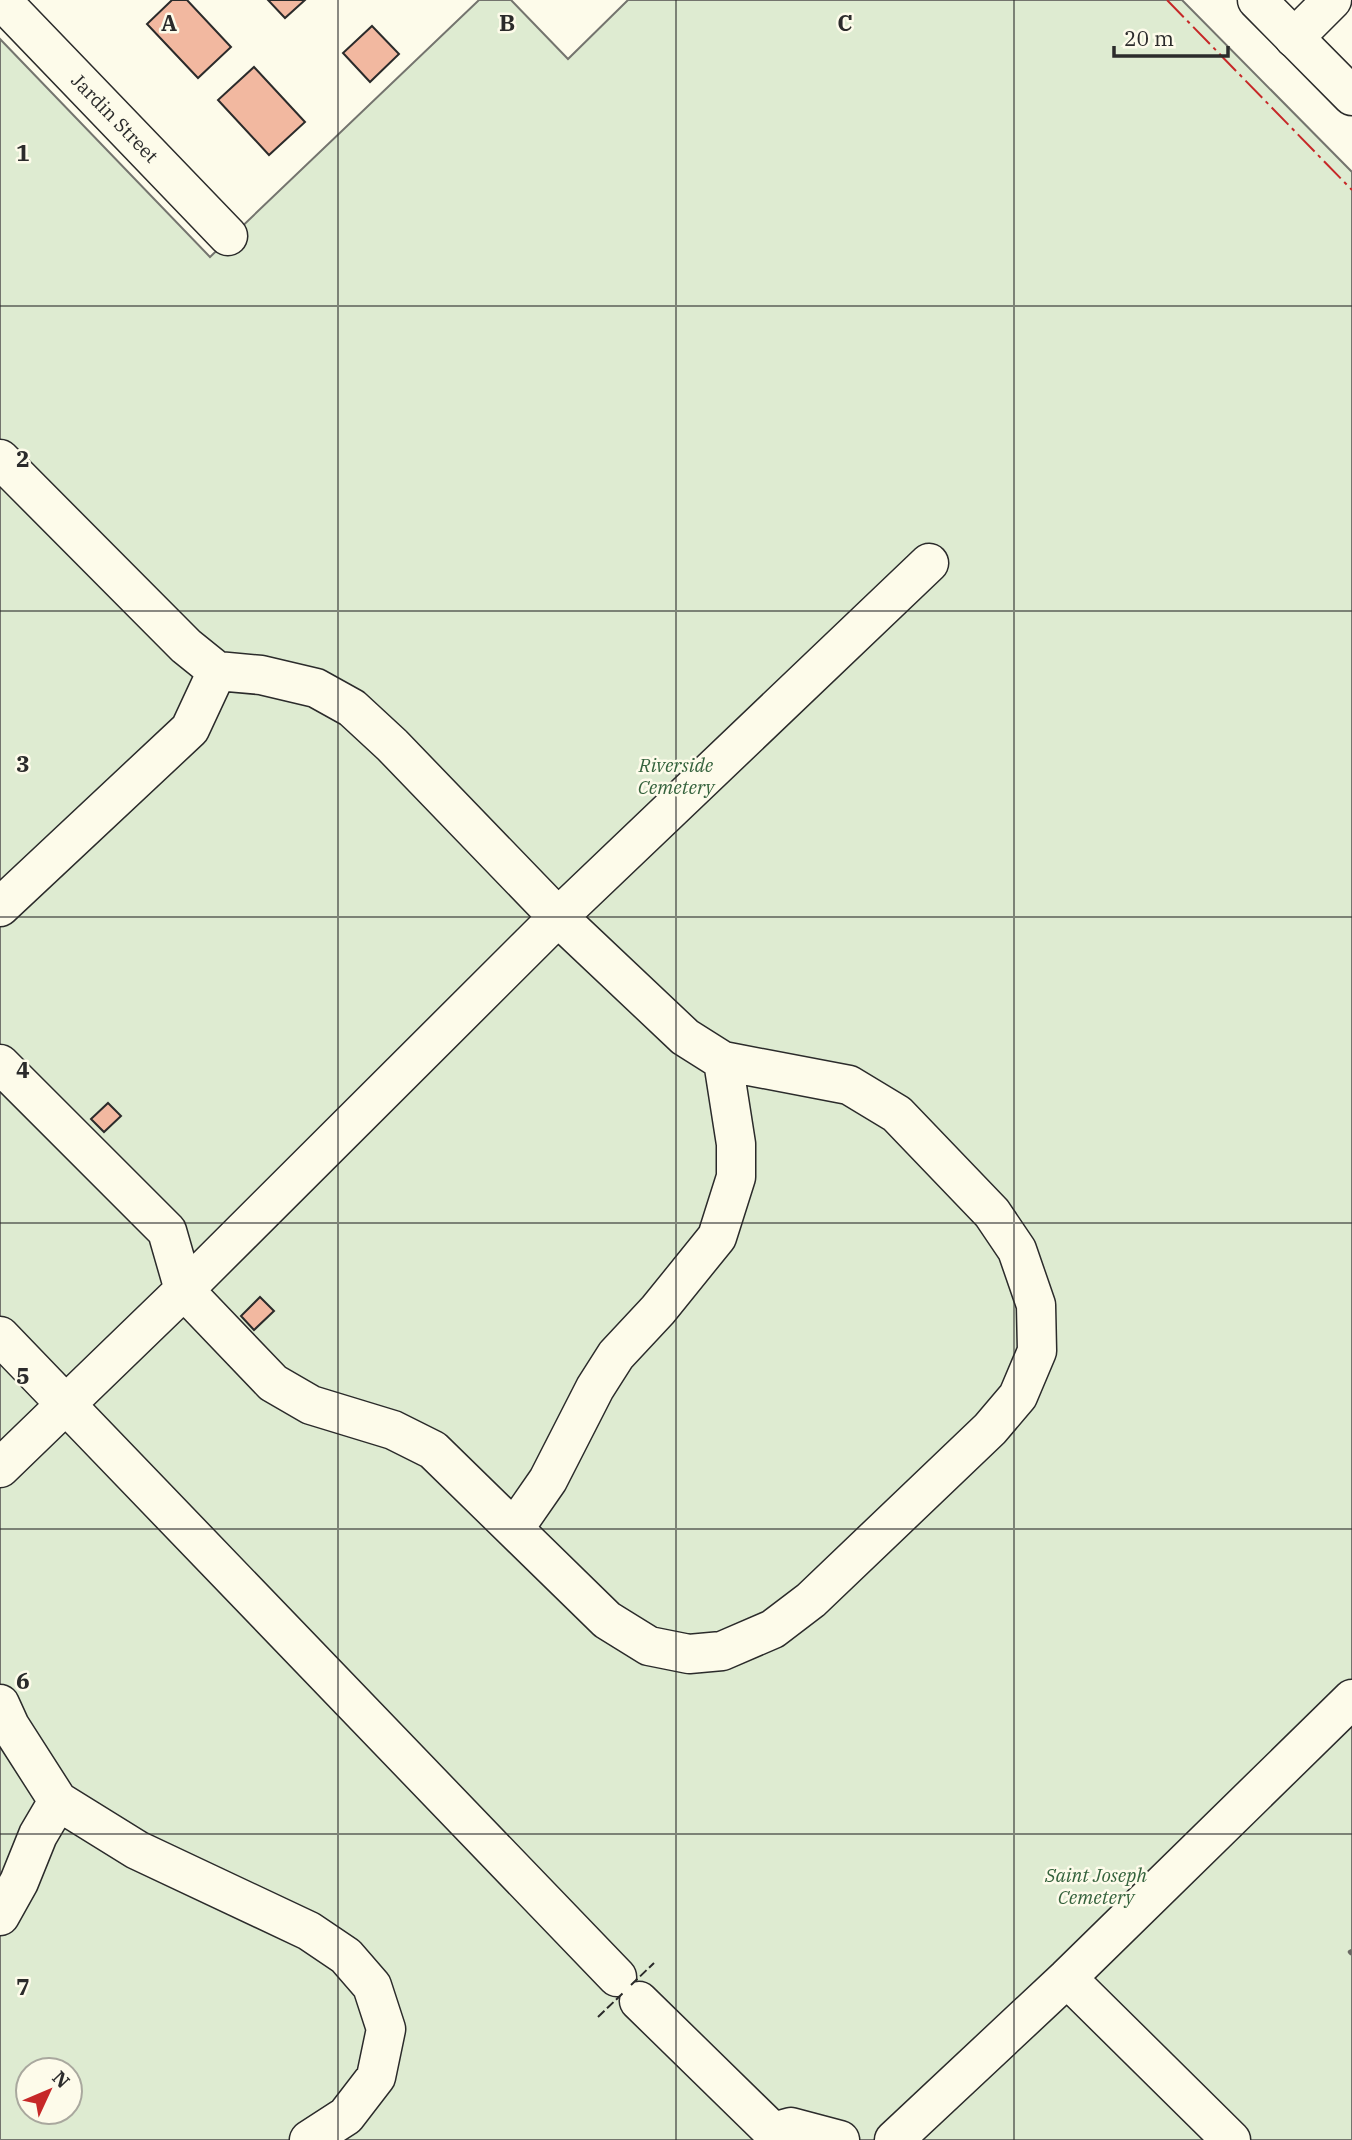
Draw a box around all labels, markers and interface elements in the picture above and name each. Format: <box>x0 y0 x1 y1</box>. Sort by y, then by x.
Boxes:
text: A <box>161 7 177 37</box>
text: B <box>499 7 515 37</box>
text: C <box>837 7 853 37</box>
scale bar <box>1114 14 1228 58</box>
text: 20 m <box>1124 24 1174 52</box>
street label: Jardin Street <box>66 68 164 168</box>
text: 1 <box>16 137 30 167</box>
text: 2 <box>16 443 30 473</box>
text: 3 <box>16 748 30 778</box>
park label: Riverside Cemetery <box>638 753 716 799</box>
text: 4 <box>16 1054 30 1084</box>
text: 5 <box>16 1360 30 1390</box>
text: 6 <box>16 1665 30 1695</box>
park label: Saint Joseph Cemetery <box>1044 1863 1147 1909</box>
text: 7 <box>16 1971 30 2001</box>
north arrow <box>14 2056 84 2126</box>
text: N <box>47 2065 75 2093</box>

